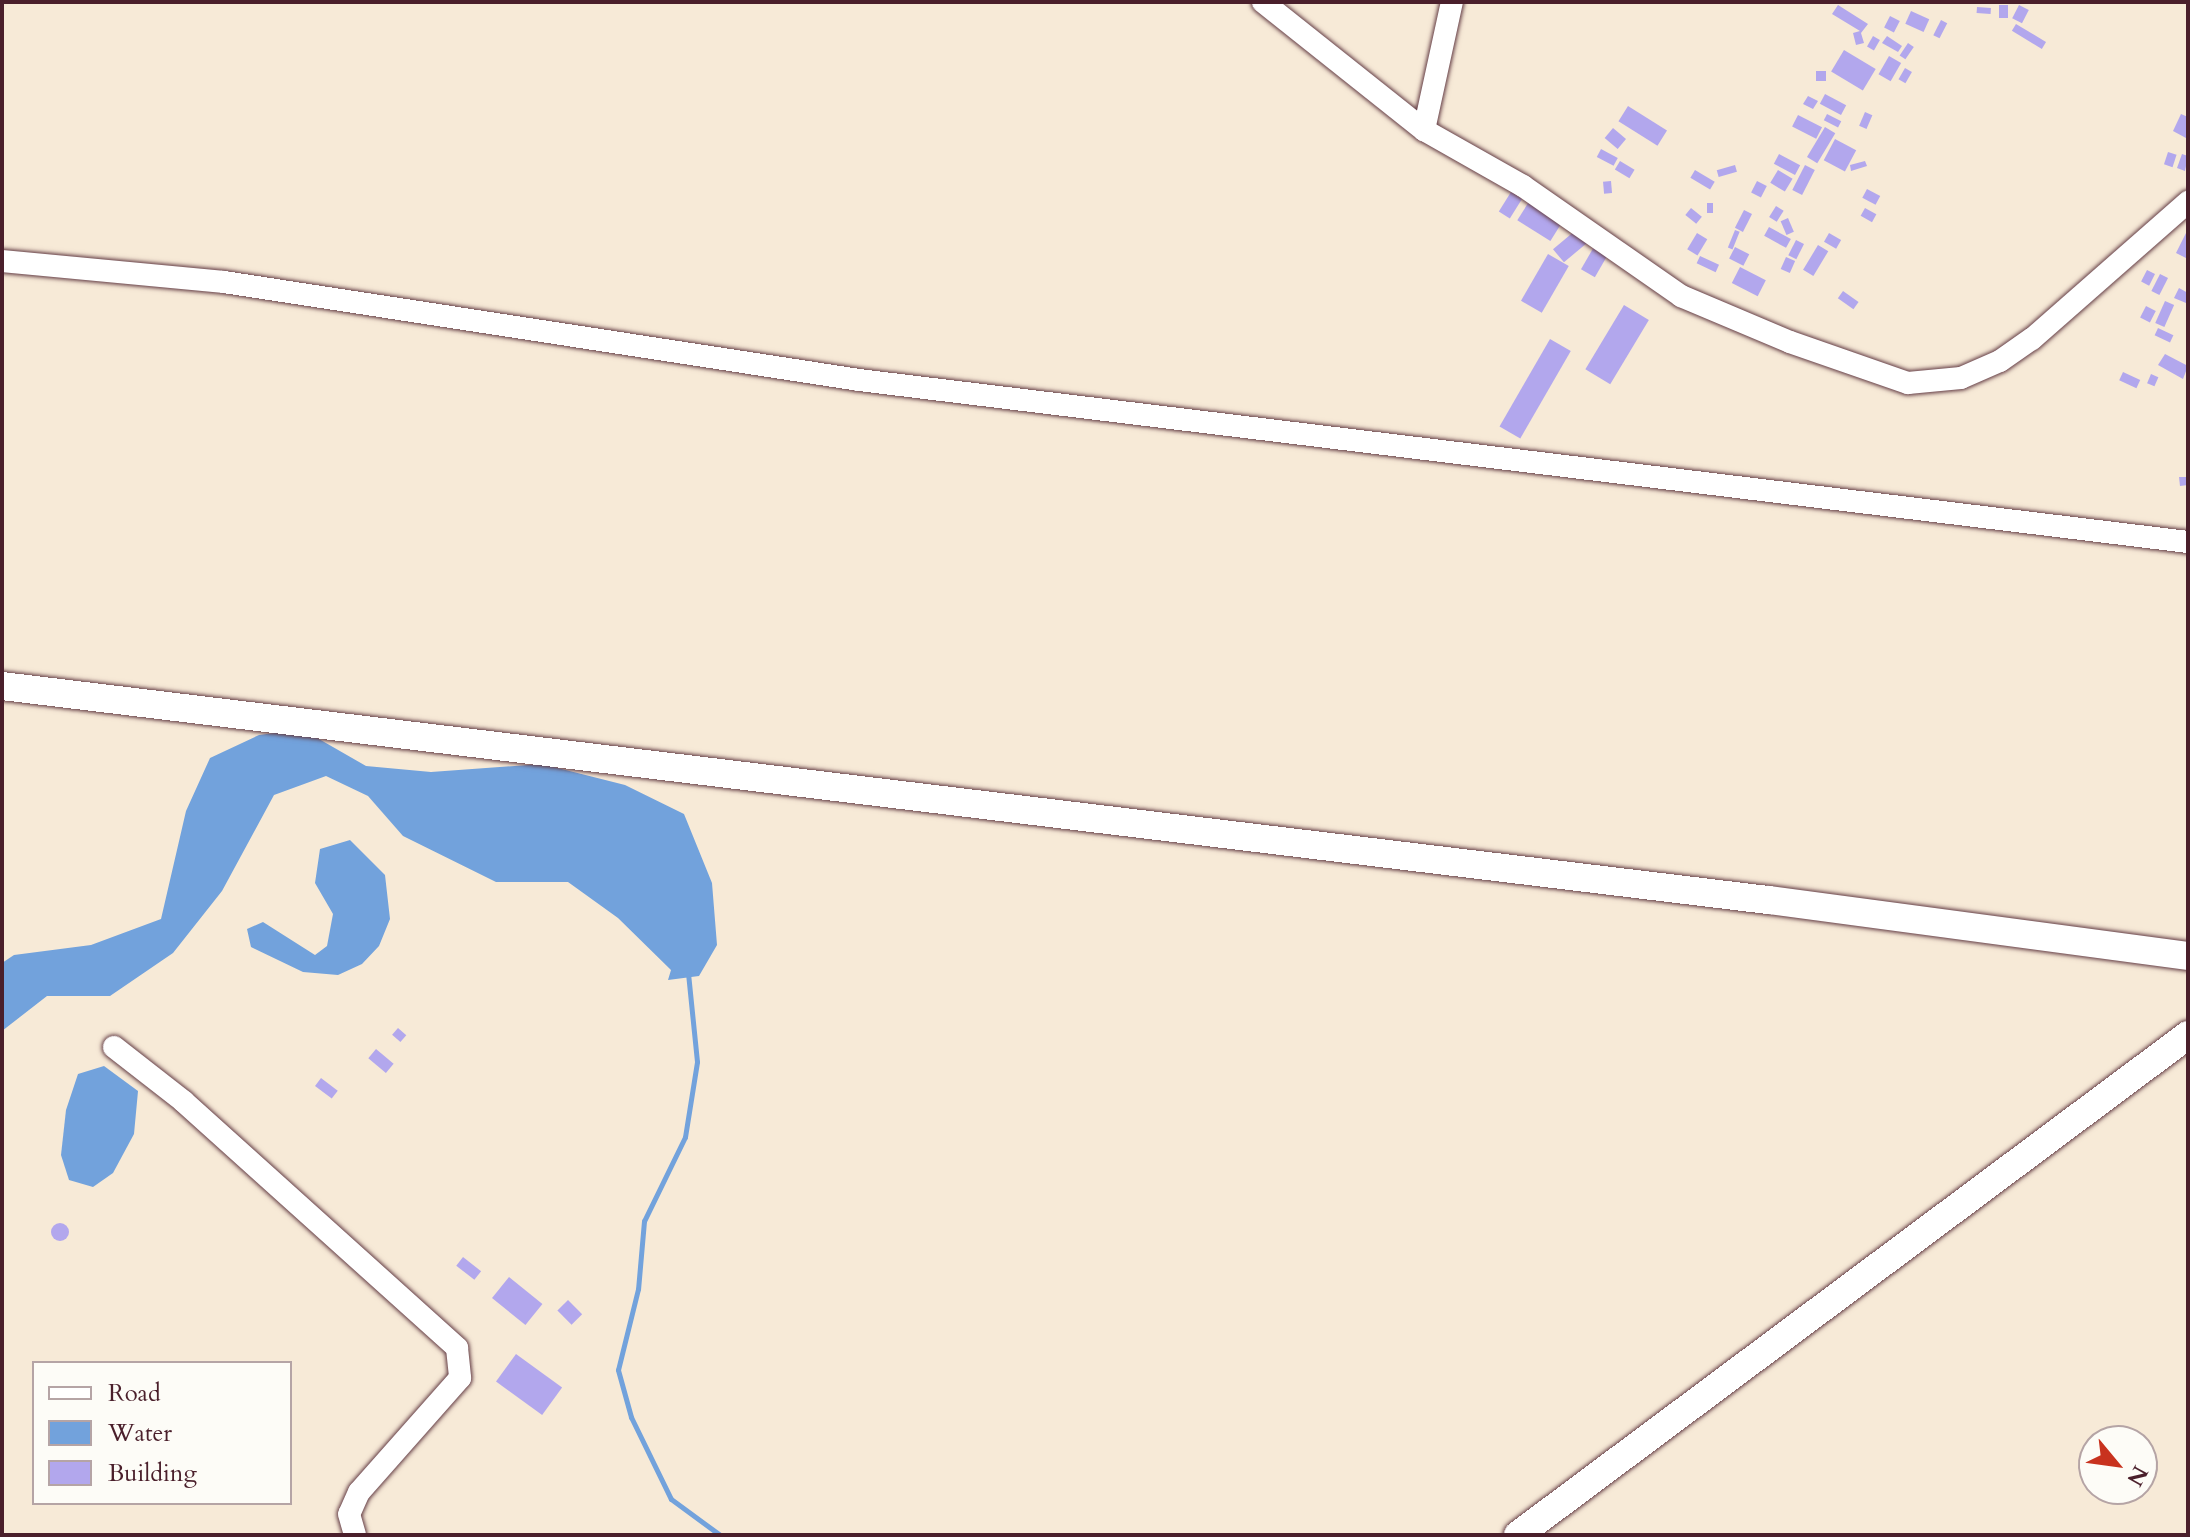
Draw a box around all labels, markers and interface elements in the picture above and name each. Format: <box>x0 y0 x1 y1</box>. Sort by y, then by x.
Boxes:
legend <box>32 1361 292 1505</box>
text: Road <box>108 1377 161 1410</box>
text: Water <box>108 1417 172 1450</box>
north arrow <box>2078 1425 2158 1505</box>
text: Building <box>108 1457 197 1490</box>
text: N <box>2119 1460 2155 1491</box>

